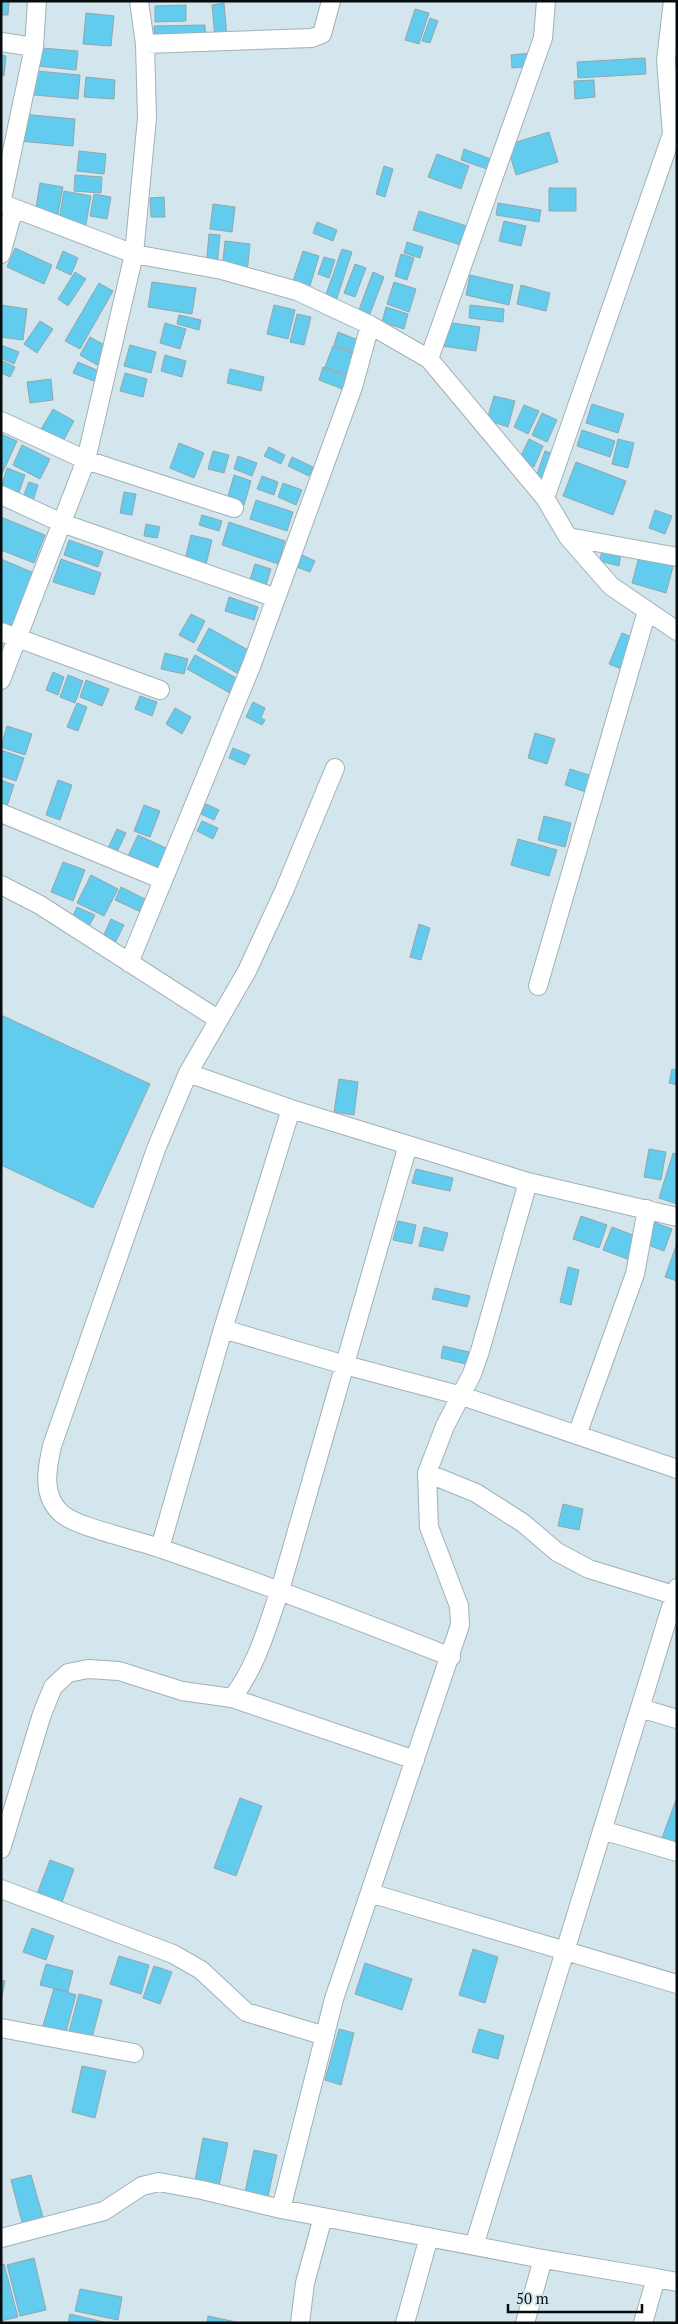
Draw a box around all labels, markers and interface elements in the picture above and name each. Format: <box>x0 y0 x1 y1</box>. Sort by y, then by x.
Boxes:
scale bar <box>508 2282 642 2314</box>
text: 50 m <box>516 2288 549 2308</box>

